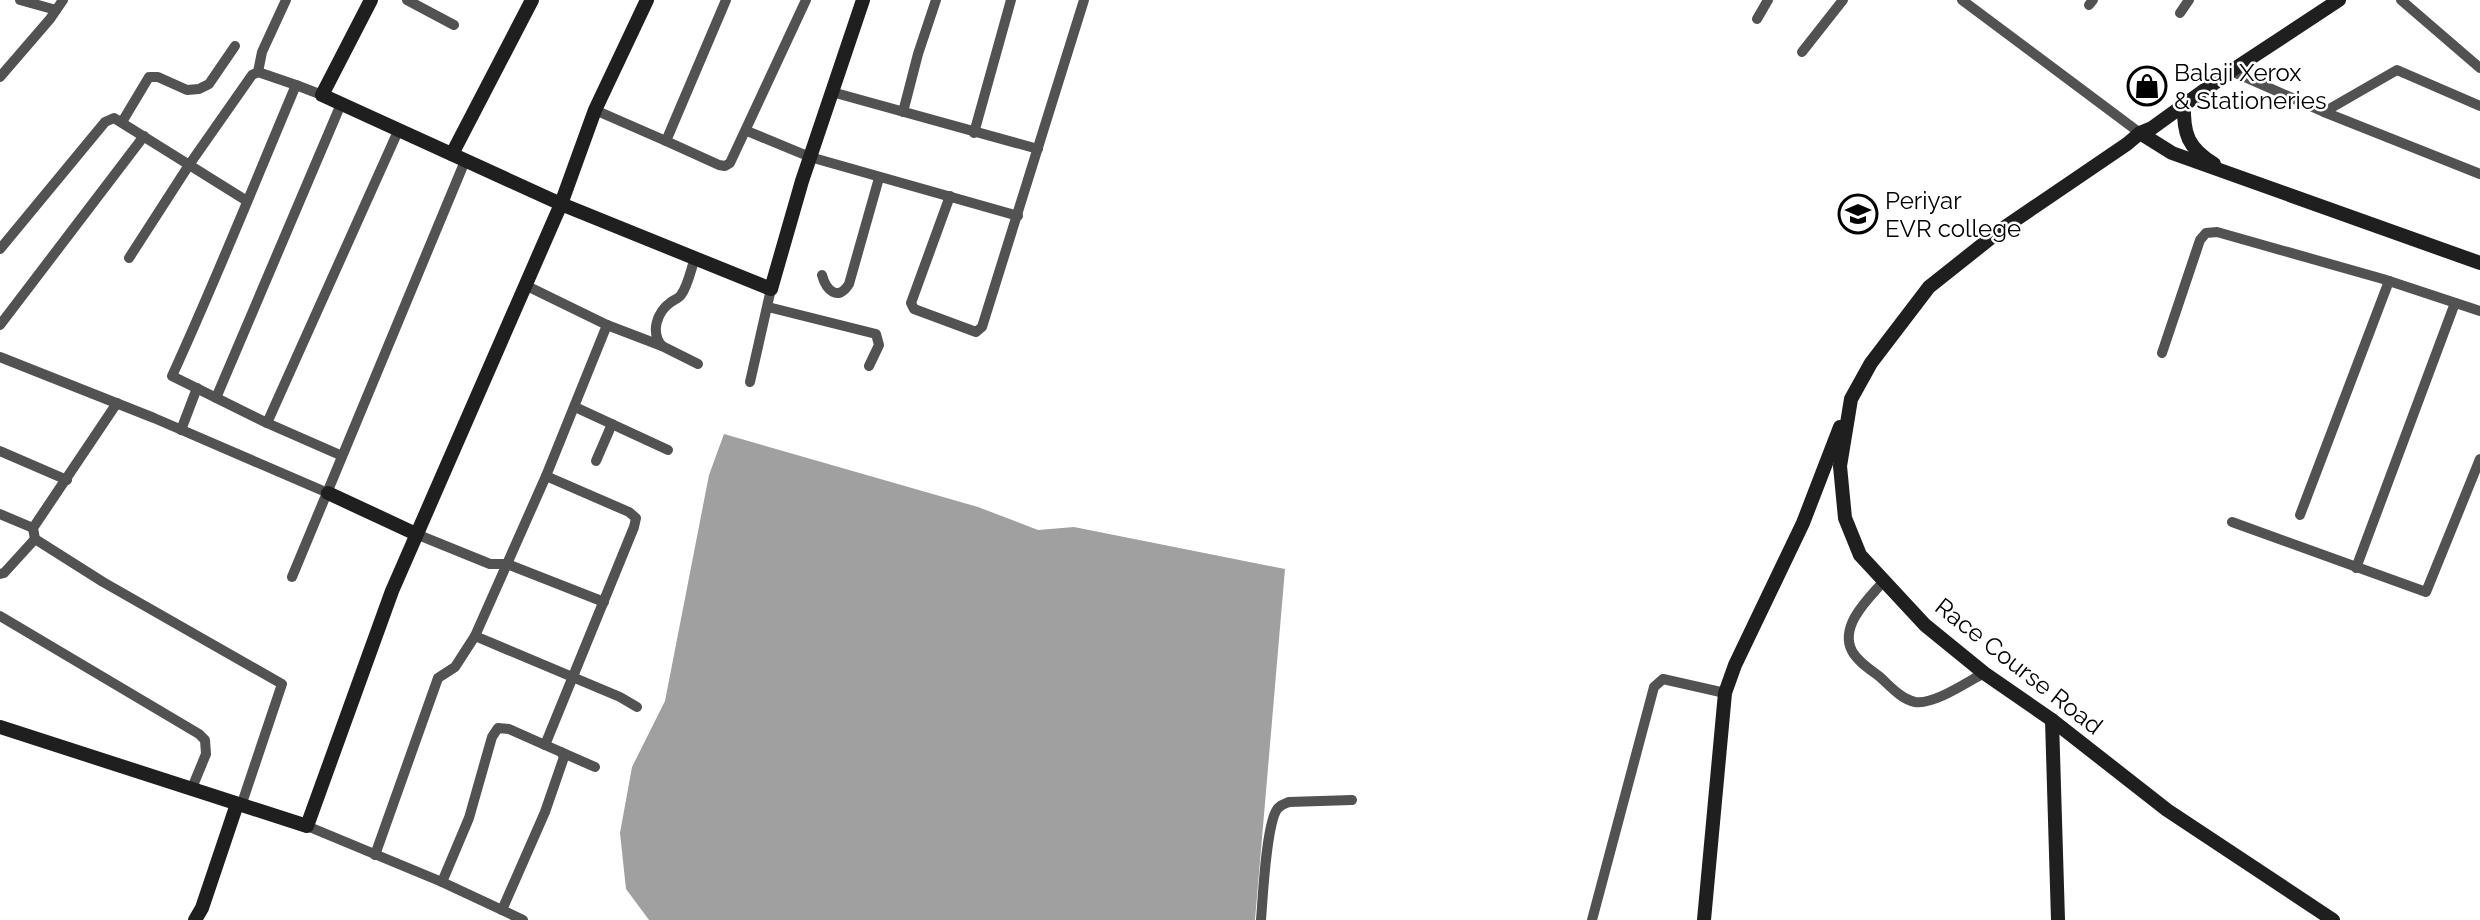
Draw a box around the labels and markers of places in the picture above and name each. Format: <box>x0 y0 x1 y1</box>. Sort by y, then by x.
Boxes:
place label: Balaji Xerox & Stationeries <box>2174 58 2326 115</box>
shop icon: Balaji Xerox & Stationeries <box>2126 65 2168 107</box>
place label: Periyar EVR college <box>1885 186 2021 243</box>
school or university icon: Periyar EVR college <box>1837 193 1879 235</box>

